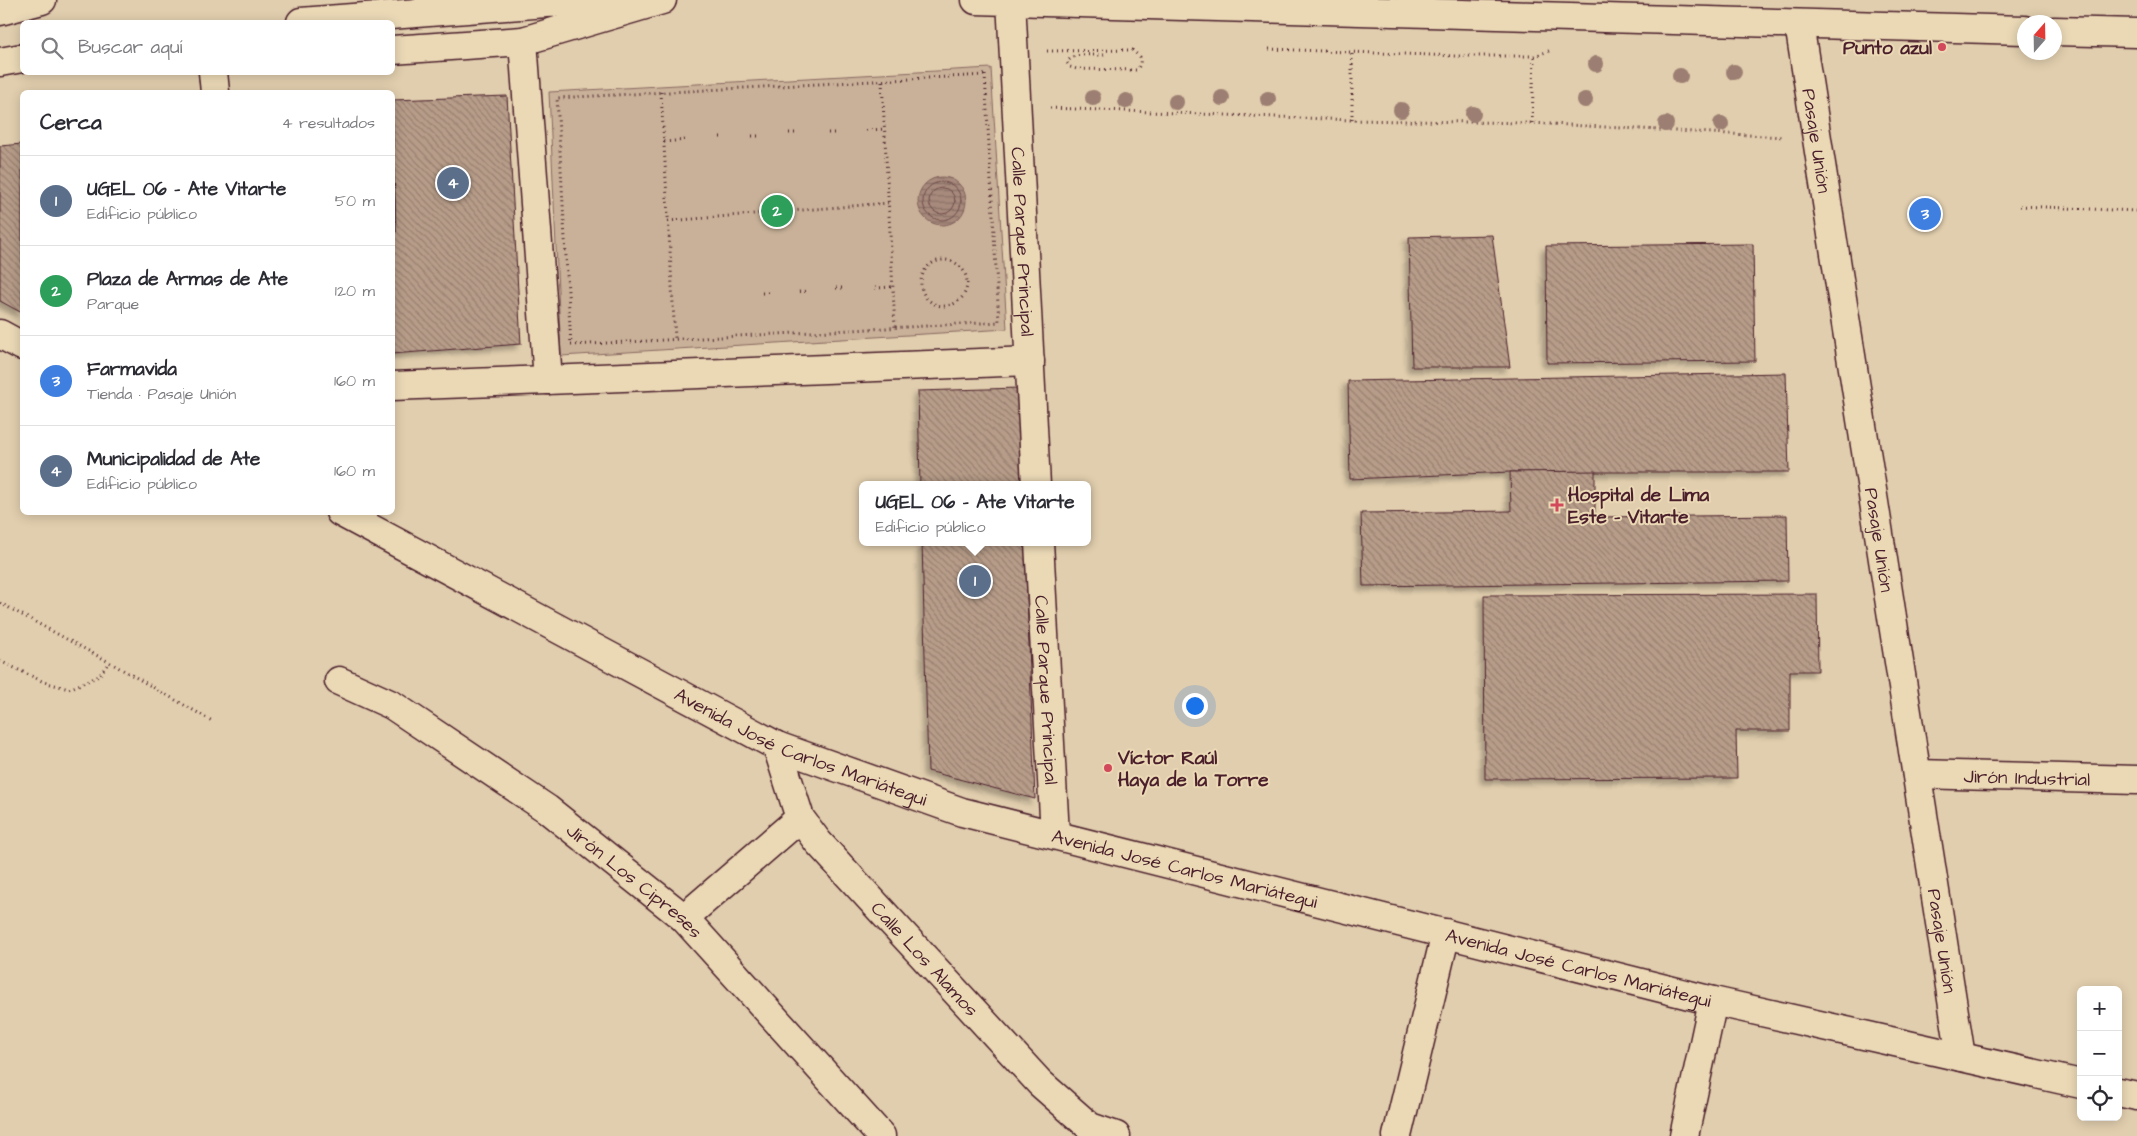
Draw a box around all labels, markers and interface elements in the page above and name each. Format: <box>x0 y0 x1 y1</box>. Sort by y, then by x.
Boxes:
north arrow <box>2017 15 2062 60</box>
search box <box>20 20 395 75</box>
icon: search <box>38 34 66 62</box>
text: Buscar aquí <box>78 34 182 61</box>
place label: Punto azul <box>1843 35 1932 62</box>
marker: Punto azul <box>1936 41 1948 53</box>
street label: Pasaje Unión <box>1794 87 1837 195</box>
text: Cerca <box>40 108 102 137</box>
text: 4 resultados <box>282 112 375 134</box>
street label: Calle Parque Principal <box>1004 146 1040 337</box>
pin: 4 <box>437 164 469 202</box>
text: UGEL 06 - Ate Vitarte <box>87 176 286 203</box>
text: 1 <box>55 190 57 212</box>
text: 50 m <box>335 190 375 212</box>
pin: 2 <box>761 192 793 230</box>
pin: 3 <box>1909 195 1941 233</box>
text: Edificio público <box>87 203 197 225</box>
text: Plaza de Armas de Ate <box>87 266 288 293</box>
text: 2 <box>51 280 61 302</box>
text: 120 m <box>335 280 375 302</box>
text: Parque <box>87 293 139 315</box>
text: Farmavida <box>87 356 177 383</box>
text: 3 <box>52 370 60 392</box>
text: 160 m <box>334 370 375 392</box>
text: Tienda · Pasaje Unión <box>87 383 236 405</box>
text: Municipalidad de Ate <box>87 446 260 473</box>
text: 4 <box>51 460 61 482</box>
text: 160 m <box>334 460 375 482</box>
text: Edificio público <box>87 473 197 495</box>
popup <box>859 481 1091 546</box>
place label: Hospital de Lima Este - Vitarte <box>1568 482 1710 531</box>
street label: Pasaje Unión <box>1857 486 1900 594</box>
text: UGEL 06 - Ate Vitarte <box>875 489 1075 516</box>
marker: Hospital de Lima Este - Vitarte <box>1550 498 1564 512</box>
text: Edificio público <box>875 516 985 538</box>
pin: 1 <box>959 562 991 600</box>
street label: Calle Parque Principal <box>1027 594 1064 785</box>
street label: Avenida José Carlos Mariátegui <box>669 681 931 814</box>
your location <box>1182 693 1208 719</box>
place label: Víctor Raúl Haya de la Torre <box>1117 745 1269 795</box>
marker: Víctor Raúl Haya de la Torre <box>1102 762 1114 774</box>
street label: Jirón Industrial <box>1963 763 2090 794</box>
street label: Jirón Los Cipreses <box>560 817 708 945</box>
street label: Avenida José Carlos Mariátegui <box>1049 823 1320 916</box>
street label: Pasaje Unión <box>1920 887 1963 995</box>
street label: Calle Los Alamos <box>864 896 984 1023</box>
street label: Avenida José Carlos Mariátegui <box>1443 922 1714 1015</box>
map controls <box>2077 986 2122 1121</box>
button: + <box>2077 986 2122 1031</box>
button: − <box>2077 1031 2122 1076</box>
button: locate <box>2077 1076 2122 1121</box>

